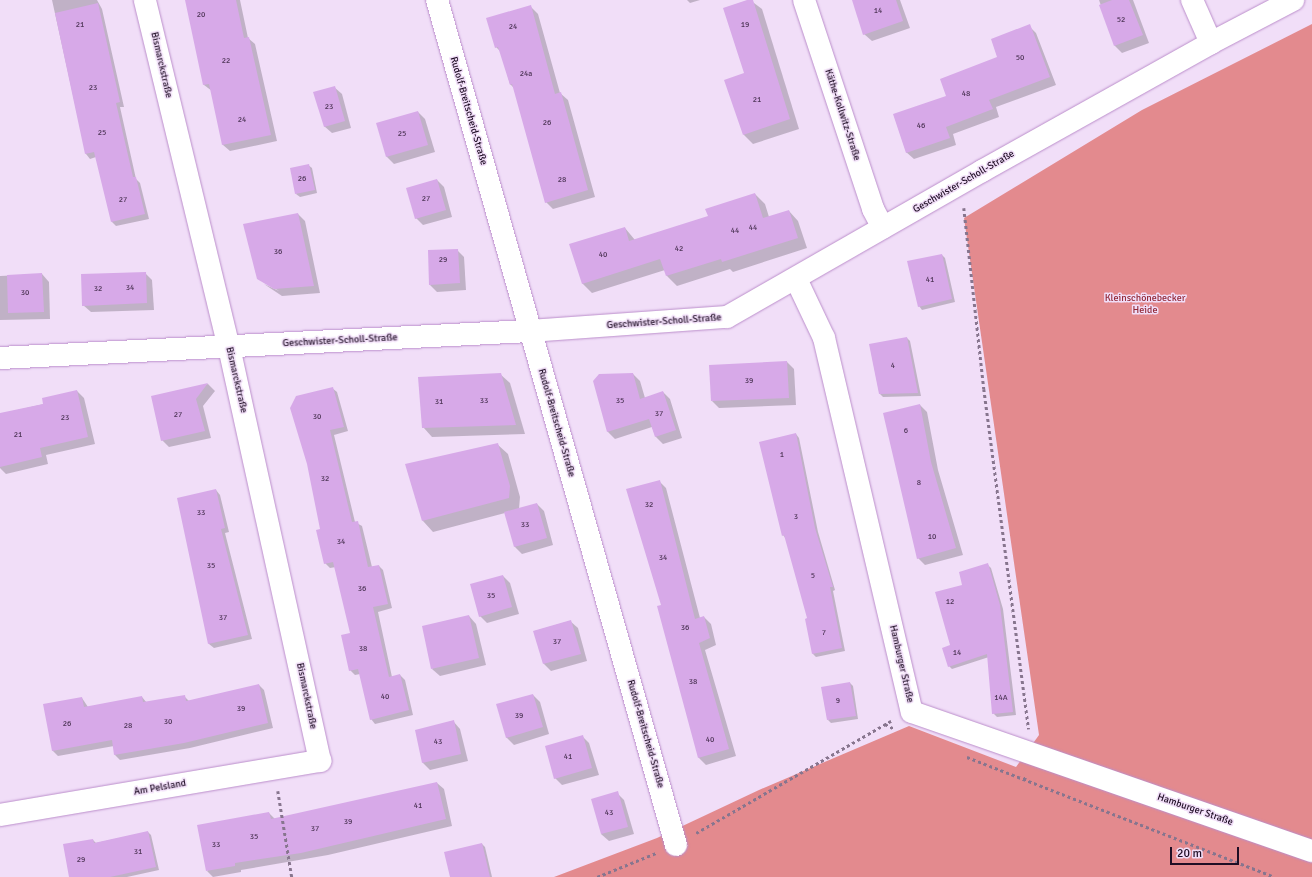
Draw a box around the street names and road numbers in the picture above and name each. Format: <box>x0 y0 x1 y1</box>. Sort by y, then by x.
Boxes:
street label: Bismarckstraße <box>148 31 174 99</box>
street label: Rudolf-Breitscheid-Straße <box>447 55 489 167</box>
street label: Käthe-Kollwitz-Straße <box>822 68 862 162</box>
street label: Geschwister-Scholl-Straße <box>911 148 1017 216</box>
street label: Geschwister-Scholl-Straße <box>606 312 722 332</box>
street label: Geschwister-Scholl-Straße <box>282 332 398 350</box>
street label: Bismarckstraße <box>223 346 249 414</box>
street label: Rudolf-Breitscheid-Straße <box>535 367 577 479</box>
street label: Hamburger Straße <box>886 624 916 704</box>
street label: Bismarckstraße <box>293 662 319 730</box>
street label: Rudolf-Breitscheid-Straße <box>624 678 666 790</box>
street label: Am Pelsland <box>133 778 187 798</box>
street label: Hamburger Straße <box>1156 791 1234 829</box>

